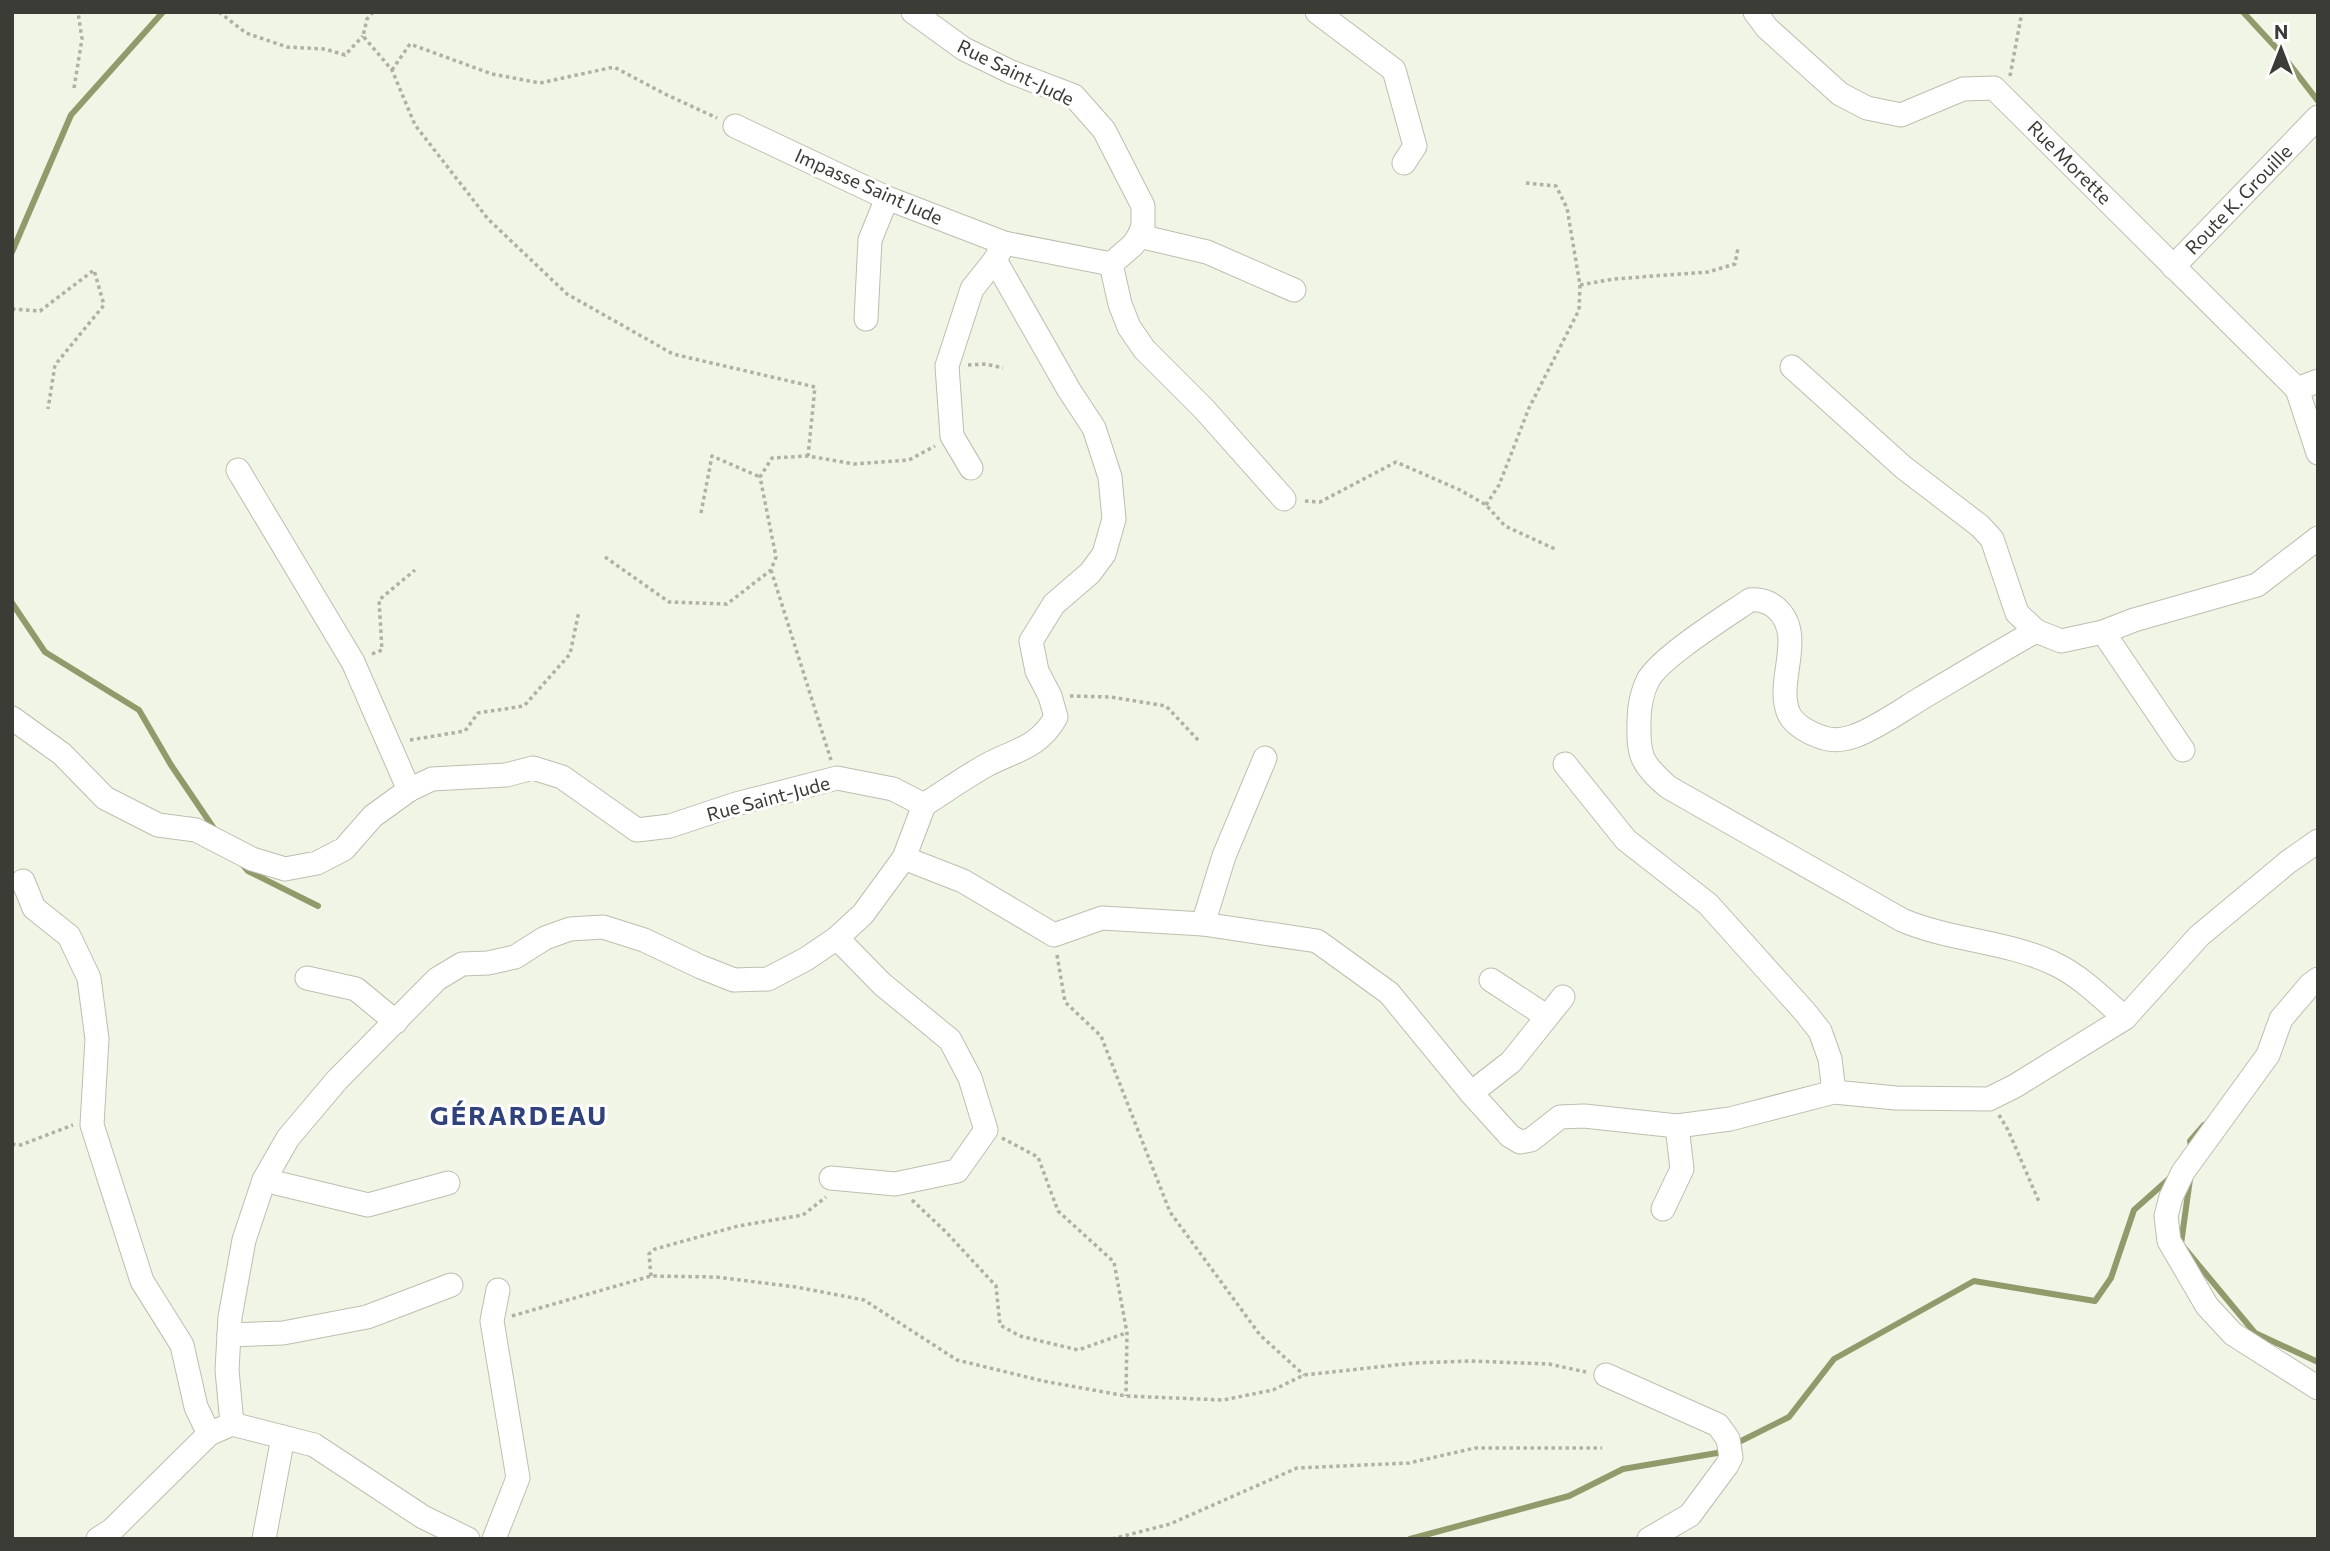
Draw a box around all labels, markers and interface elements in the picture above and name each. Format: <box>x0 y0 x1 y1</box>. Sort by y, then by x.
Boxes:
north arrow <box>2246 14 2316 84</box>
text: N <box>2274 20 2288 43</box>
street label: Rue Saint-Jude <box>954 34 1078 110</box>
street label: Rue Morette <box>2023 115 2117 209</box>
street label: Route K. Grouille <box>2180 139 2296 259</box>
street label: Impasse Saint Jude <box>792 143 946 229</box>
street label: Rue Saint-Jude <box>704 770 832 826</box>
district label: GÉRARDEAU <box>430 1099 608 1130</box>

